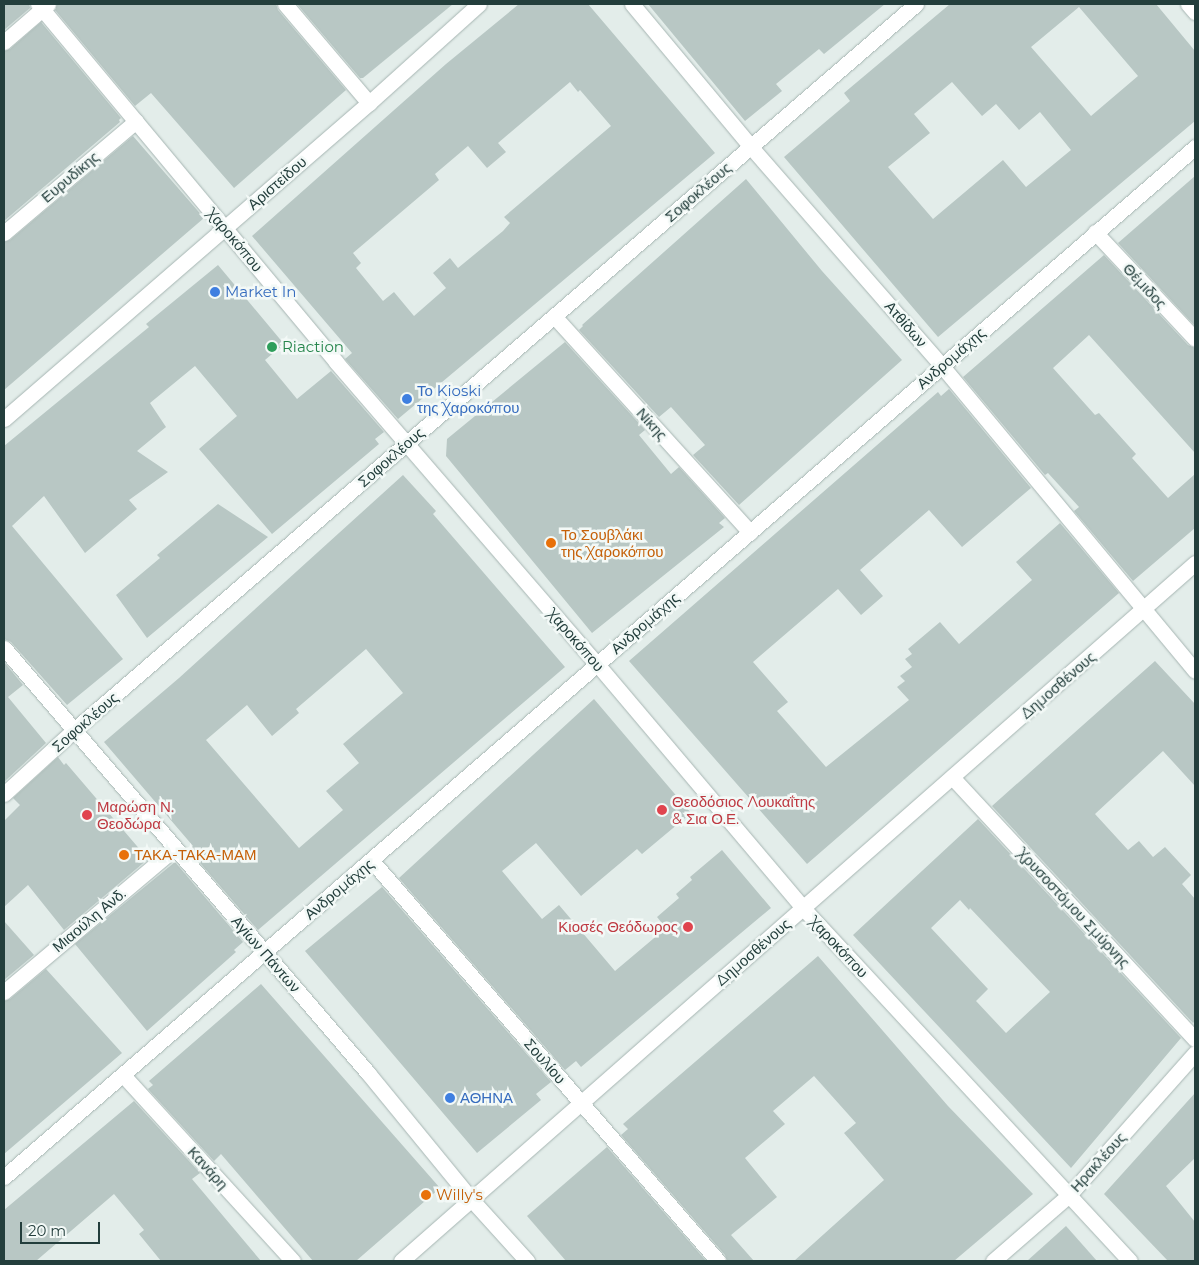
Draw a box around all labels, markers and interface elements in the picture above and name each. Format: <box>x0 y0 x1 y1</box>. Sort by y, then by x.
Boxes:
street label: Ευρυδίκης <box>38 148 102 206</box>
street label: Αριστείδου <box>244 153 310 213</box>
street label: Σοφοκλέους <box>661 158 735 226</box>
street label: Χαροκόπου <box>203 205 267 275</box>
street label: Θέμιδος <box>1119 259 1171 313</box>
place label: Market In <box>225 283 296 301</box>
marker: Market In <box>209 286 221 298</box>
street label: Ατθίδων <box>881 297 931 351</box>
street label: Ανδρομάχης <box>913 323 989 393</box>
place label: Riaction <box>282 338 344 356</box>
marker: Riaction <box>266 341 278 353</box>
place label: Το Kioski της Χαροκόπου <box>417 381 519 416</box>
marker: Το Kioski της Χαροκόπου <box>401 393 413 405</box>
street label: Νίκης <box>633 404 671 444</box>
street label: Σοφοκλέους <box>354 423 428 491</box>
place label: Το Σουβλάκι της Χαροκόπου <box>561 525 663 560</box>
marker: Το Σουβλάκι της Χαροκόπου <box>545 537 557 549</box>
street label: Ανδρομάχης <box>607 588 683 658</box>
street label: Χαροκόπου <box>544 605 608 675</box>
street label: Δημοσθένους <box>1017 648 1099 722</box>
street label: Σοφοκλέους <box>48 688 122 756</box>
place label: Θεοδόσιος Λουκαΐτης & Σια Ο.Ε. <box>672 792 815 827</box>
place label: Μαρώση Ν. Θεοδώρα <box>97 797 174 832</box>
marker: Θεοδόσιος Λουκαΐτης & Σια Ο.Ε. <box>656 804 668 816</box>
marker: Μαρώση Ν. Θεοδώρα <box>81 809 93 821</box>
street label: Χρυσοστόμου Σμύρνης <box>1014 845 1134 971</box>
place label: ΤΑΚΑ-ΤΑΚΑ-ΜΑΜ <box>134 846 257 864</box>
marker: ΤΑΚΑ-ΤΑΚΑ-ΜΑΜ <box>118 849 130 861</box>
street label: Ανδρομάχης <box>301 855 377 923</box>
street label: Μιαούλη Ανδ. <box>49 884 129 956</box>
street label: Αγίων Πάντων <box>228 912 304 996</box>
street label: Χαροκόπου <box>806 913 872 981</box>
street label: Δημοσθένους <box>712 915 794 989</box>
place label: Κιοσές Θεόδωρος <box>558 918 678 936</box>
marker: Κιοσές Θεόδωρος <box>682 921 694 933</box>
street label: Σουλίου <box>521 1035 569 1087</box>
place label: ΑΘΗΝΑ <box>460 1089 513 1107</box>
marker: ΑΘΗΝΑ <box>444 1092 456 1104</box>
street label: Ηρακλέους <box>1067 1128 1129 1196</box>
street label: Κανάρη <box>184 1143 232 1193</box>
place label: Willy's <box>436 1186 483 1204</box>
marker: Willy's <box>420 1189 432 1201</box>
scale bar <box>22 1212 102 1244</box>
text: 20 m <box>28 1221 66 1240</box>

